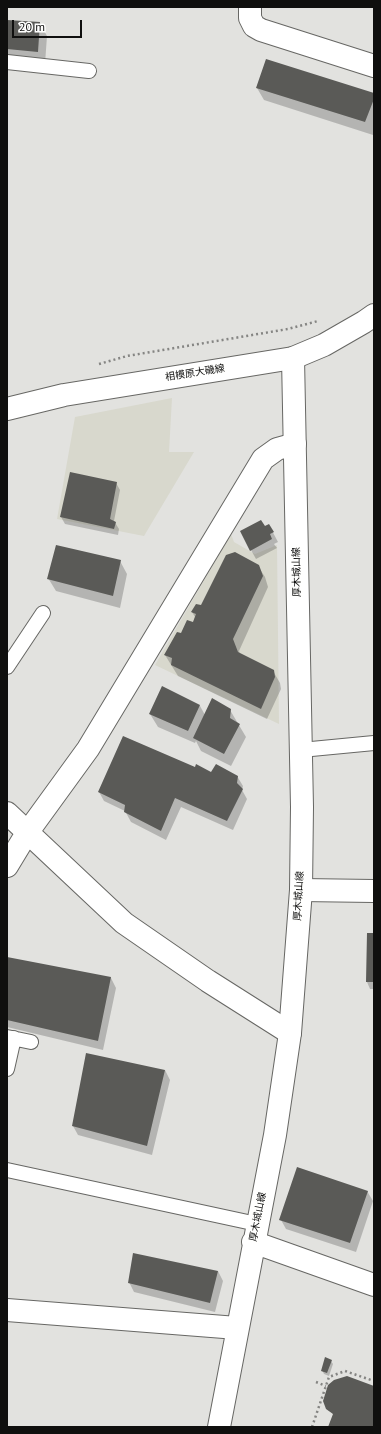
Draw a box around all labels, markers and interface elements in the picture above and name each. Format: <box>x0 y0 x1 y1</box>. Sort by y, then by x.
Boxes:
scale bar <box>14 12 84 38</box>
text: 20 m <box>19 19 45 34</box>
street label: 相模原大磯線 <box>164 362 226 384</box>
street label: 厚木城山線 <box>291 547 303 597</box>
street label: 厚木城山線 <box>292 871 306 921</box>
street label: 厚木城山線 <box>247 1191 269 1243</box>

